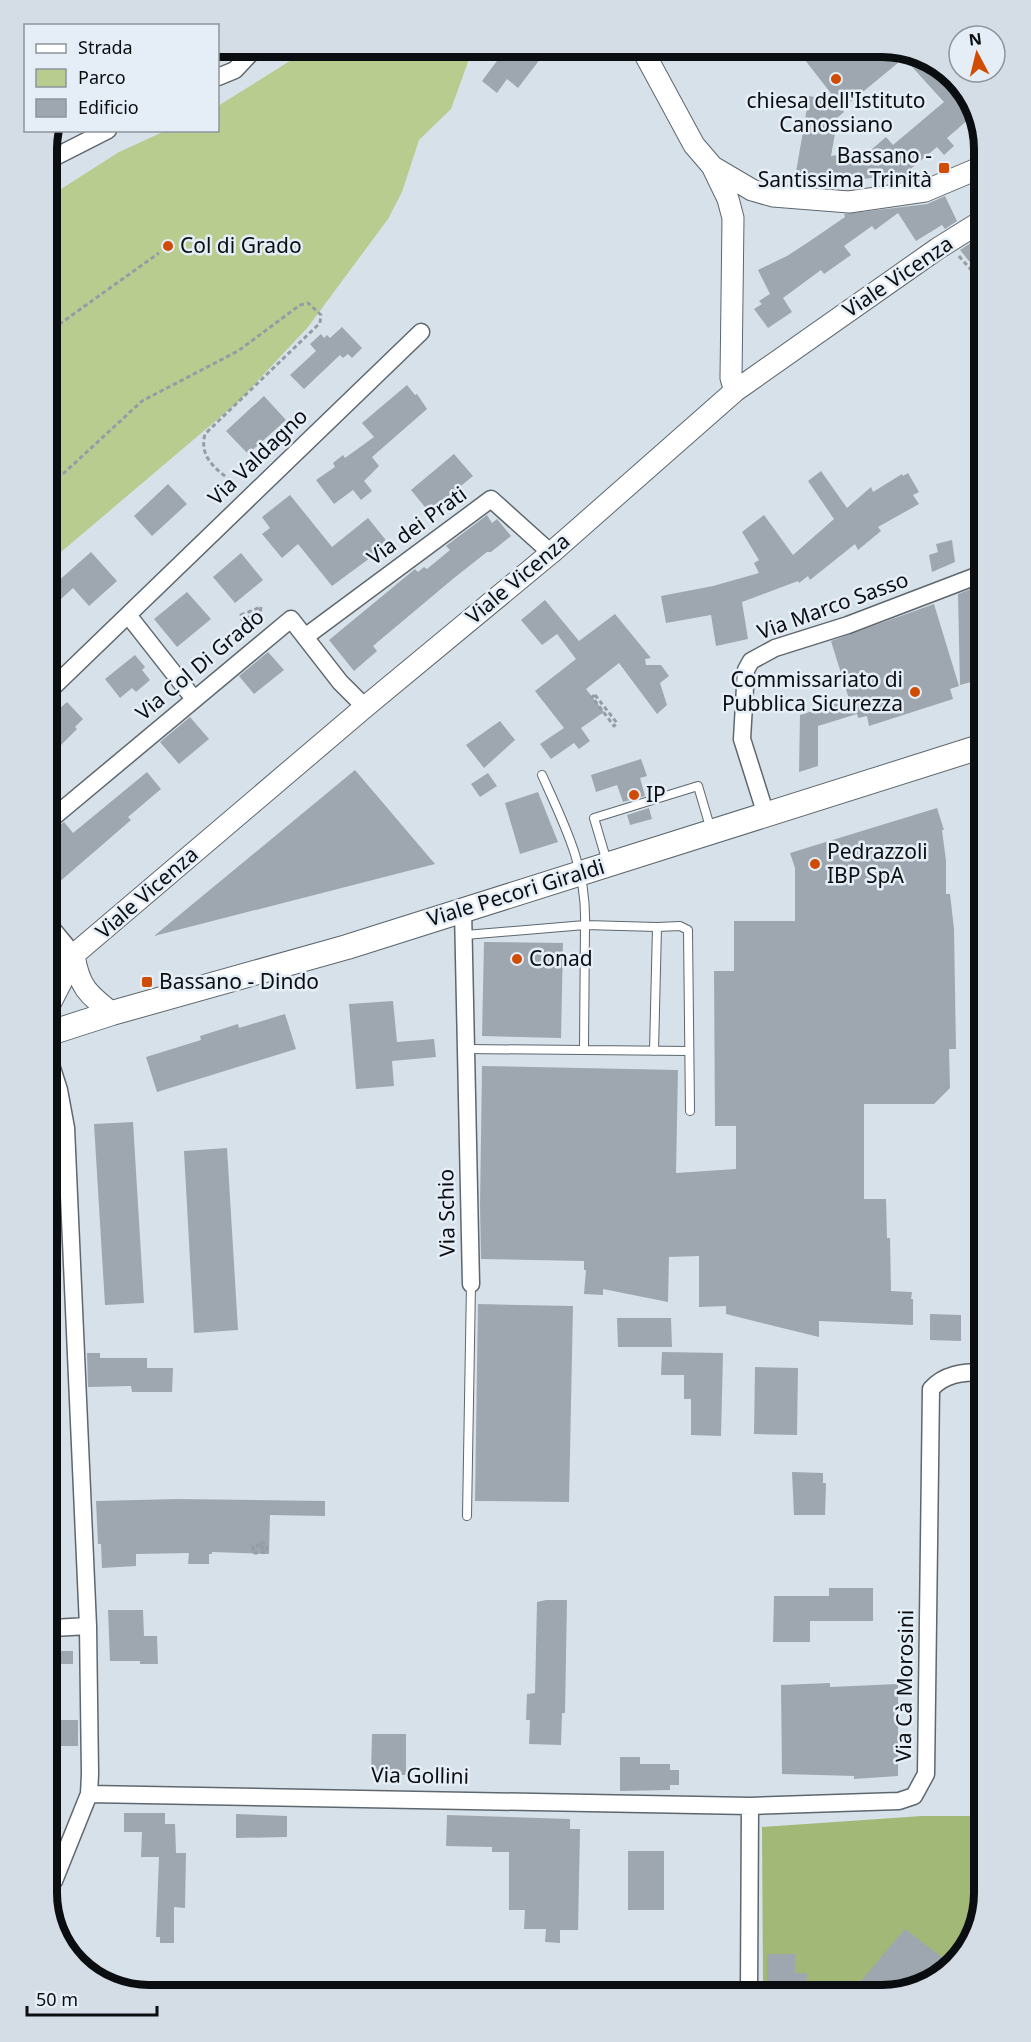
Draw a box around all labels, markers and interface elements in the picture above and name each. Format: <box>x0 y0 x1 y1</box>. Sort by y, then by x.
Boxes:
legend <box>24 24 219 132</box>
north arrow <box>947 24 1007 84</box>
text: N <box>967 27 983 51</box>
text: Strada <box>78 35 133 59</box>
text: Parco <box>78 65 126 89</box>
marker: chiesa dell'Istituto Canossiano <box>829 72 843 86</box>
place label: chiesa dell'Istituto Canossiano <box>747 86 925 138</box>
text: Edificio <box>78 95 139 119</box>
place label: Bassano - Santissima Trinità <box>758 141 932 193</box>
marker: Bassano - Santissima Trinità <box>937 161 951 175</box>
street label: Viale Vicenza <box>837 229 958 323</box>
place label: Col di Grado <box>180 231 302 259</box>
marker: Col di Grado <box>161 239 175 253</box>
street label: Via Valdagno <box>202 402 313 511</box>
street label: Via dei Prati <box>361 480 472 571</box>
street label: Viale Vicenza <box>460 527 575 630</box>
street label: Via Marco Sasso <box>753 565 912 645</box>
street label: Via Col Di Grado <box>129 602 269 726</box>
place label: Commissariato di Pubblica Sicurezza <box>722 665 903 717</box>
marker: Commissariato di Pubblica Sicurezza <box>908 685 922 699</box>
place label: IP <box>646 780 666 808</box>
marker: IP <box>627 788 641 802</box>
place label: Pedrazzoli IBP SpA <box>827 837 928 889</box>
street label: Viale Vicenza <box>89 840 203 945</box>
street label: Viale Pecori Giraldi <box>424 852 608 932</box>
marker: Pedrazzoli IBP SpA <box>808 857 822 871</box>
place label: Conad <box>529 944 593 972</box>
marker: Conad <box>510 952 524 966</box>
place label: Bassano - Dindo <box>159 967 319 995</box>
marker: Bassano - Dindo <box>140 975 154 989</box>
street label: Via Schio <box>431 1169 461 1257</box>
street label: Via Cà Morosini <box>889 1610 919 1762</box>
street label: Via Gollini <box>371 1760 469 1790</box>
scale bar <box>27 1979 158 2017</box>
text: 50 m <box>36 1987 78 2011</box>

